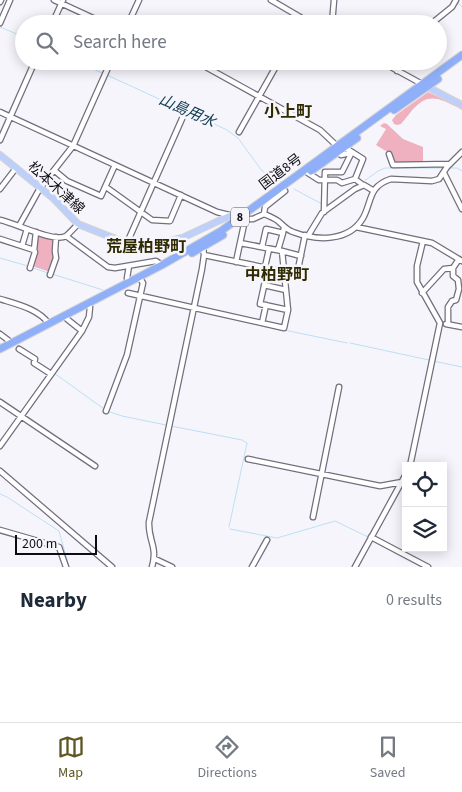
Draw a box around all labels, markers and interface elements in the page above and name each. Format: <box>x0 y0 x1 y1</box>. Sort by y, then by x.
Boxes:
search box <box>15 15 447 70</box>
icon: search <box>33 29 61 57</box>
text: Search here <box>73 29 167 56</box>
water label: 山島用水 <box>155 89 220 134</box>
district label: 小上町 <box>264 101 312 123</box>
street label: 国道8号 <box>255 149 307 195</box>
street label: 松本木津線 <box>23 157 89 219</box>
road number: 8 <box>231 208 249 226</box>
district label: 荒屋柏野町 <box>106 236 186 258</box>
district label: 中柏野町 <box>245 264 309 286</box>
map controls <box>402 462 447 552</box>
button: locate <box>402 462 447 507</box>
button: layers <box>402 507 447 552</box>
scale bar <box>15 532 98 555</box>
text: 200 m <box>22 534 57 554</box>
text: Nearby <box>20 585 87 615</box>
text: 0 results <box>386 589 442 611</box>
tab: Map <box>57 733 85 783</box>
tab: Directions <box>198 733 257 783</box>
tab: Saved <box>370 733 405 783</box>

